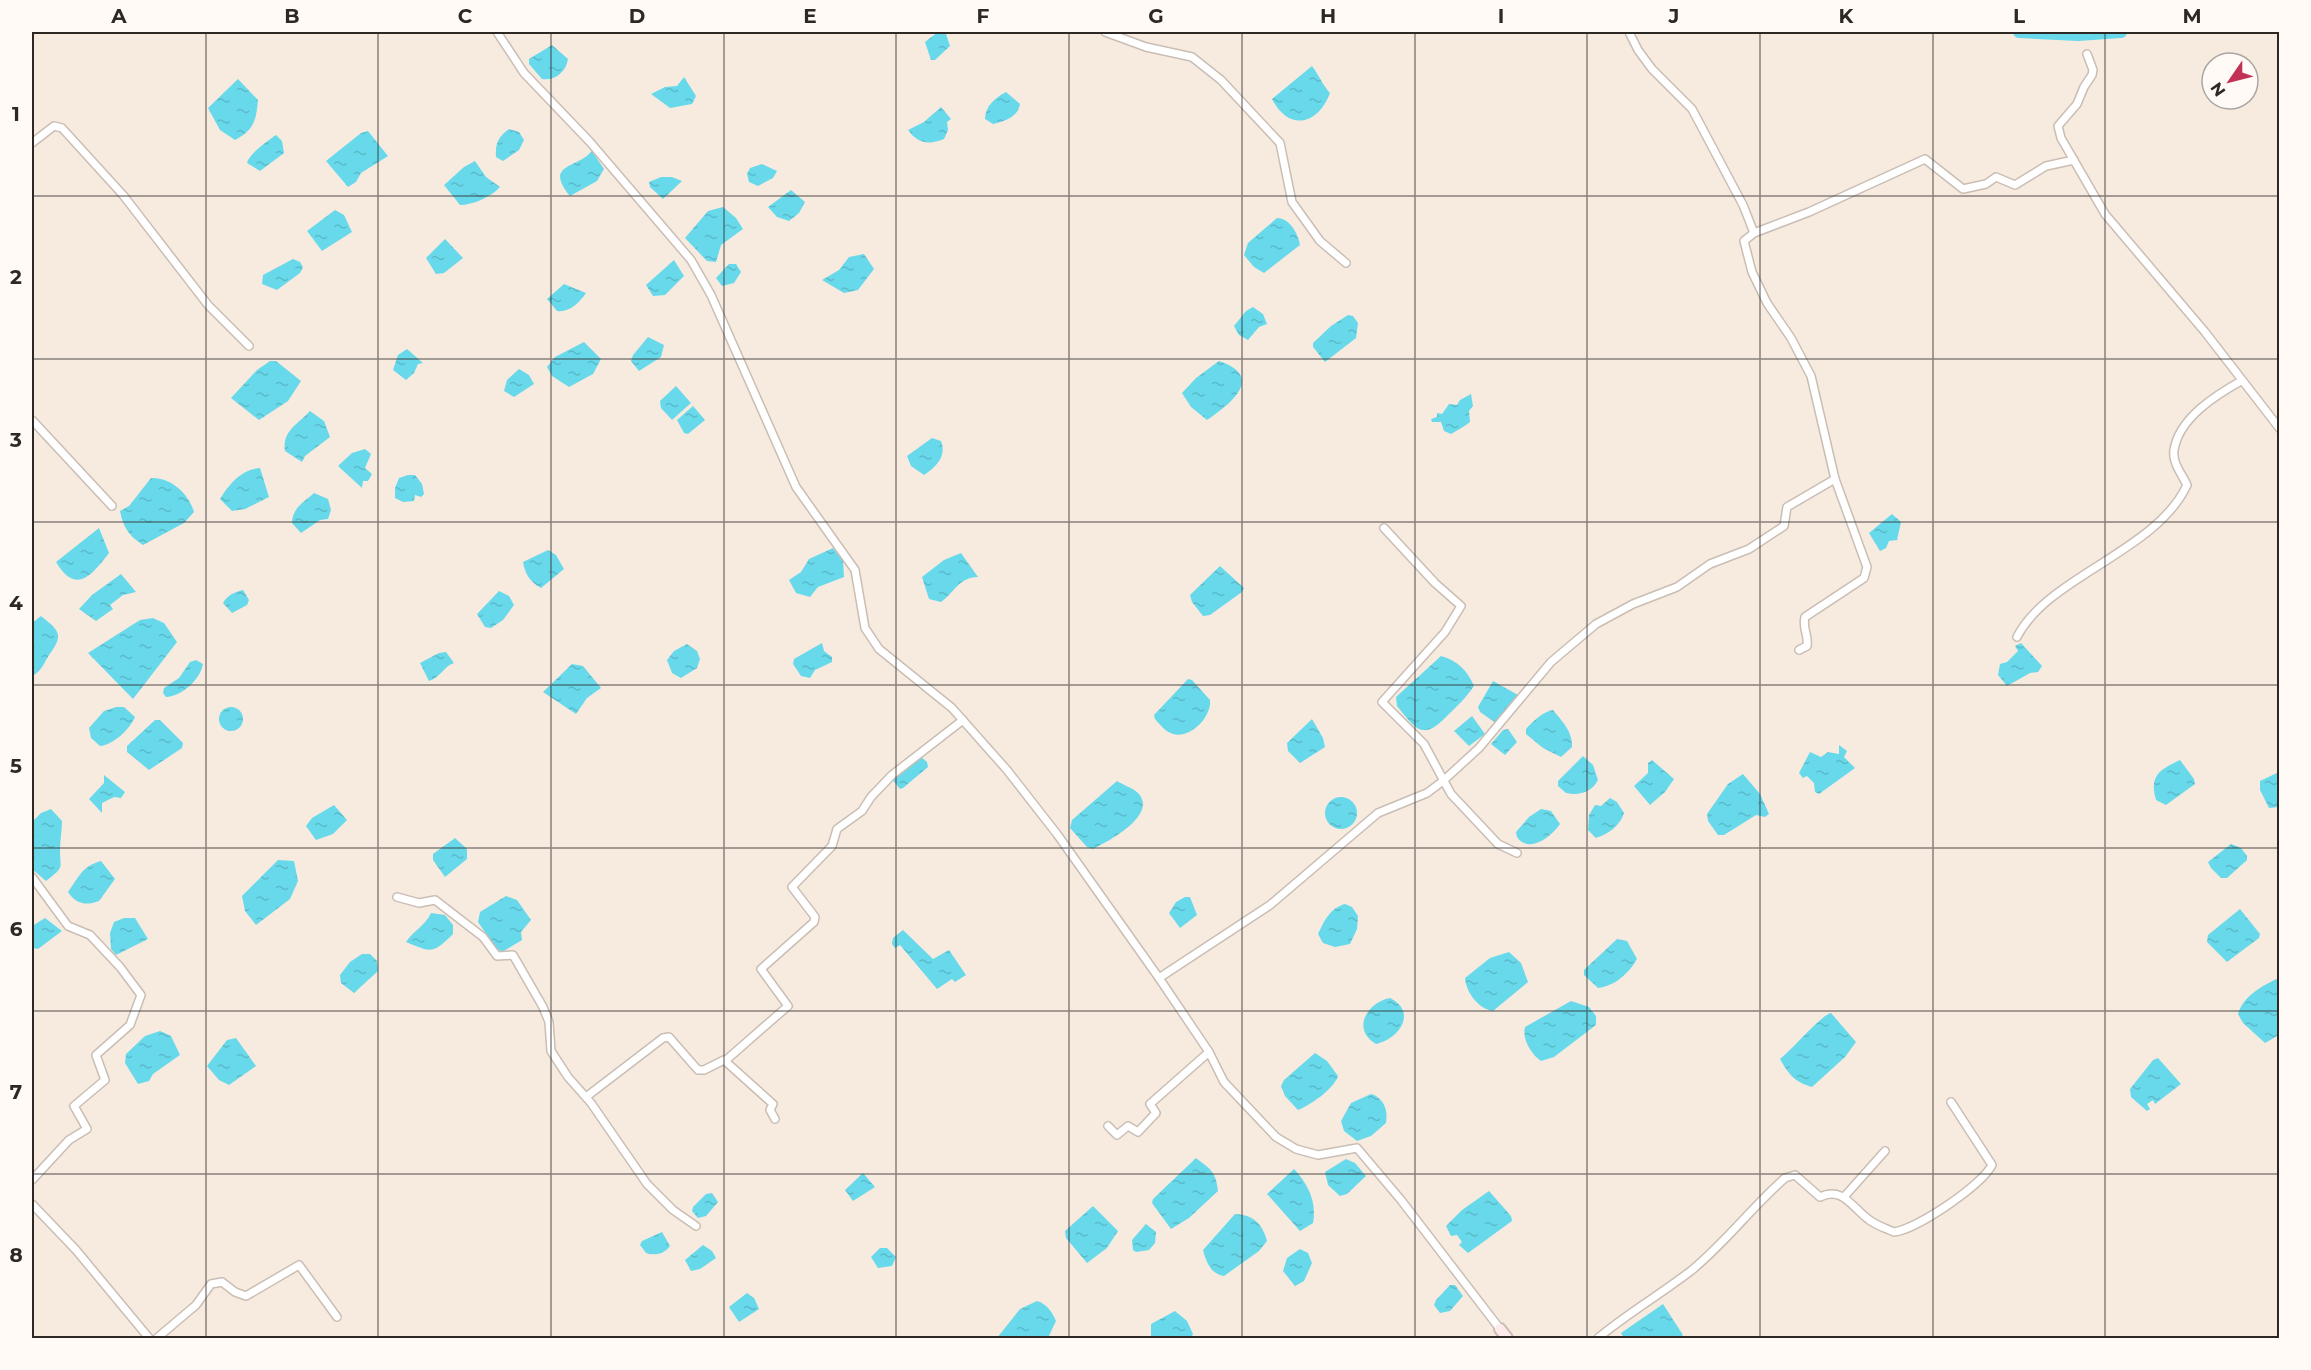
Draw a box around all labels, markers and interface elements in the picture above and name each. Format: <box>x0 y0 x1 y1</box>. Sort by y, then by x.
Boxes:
text: A <box>110 4 127 28</box>
text: B <box>284 4 300 28</box>
text: C <box>458 4 473 28</box>
text: D <box>629 4 645 28</box>
text: E <box>803 4 817 28</box>
text: F <box>977 4 990 28</box>
text: G <box>1148 4 1164 28</box>
text: H <box>1320 4 1336 28</box>
text: I <box>1498 4 1504 28</box>
text: J <box>1668 4 1679 28</box>
text: K <box>1839 4 1855 28</box>
text: L <box>2013 4 2025 28</box>
text: M <box>2182 4 2202 28</box>
north arrow <box>2200 51 2260 111</box>
text: N <box>2207 79 2230 100</box>
text: 1 <box>12 102 20 126</box>
text: 2 <box>10 265 22 289</box>
text: 3 <box>9 428 22 452</box>
text: 4 <box>9 591 23 615</box>
text: 5 <box>10 754 22 778</box>
text: 6 <box>10 917 23 941</box>
text: 7 <box>10 1080 22 1104</box>
text: 8 <box>9 1243 23 1267</box>

